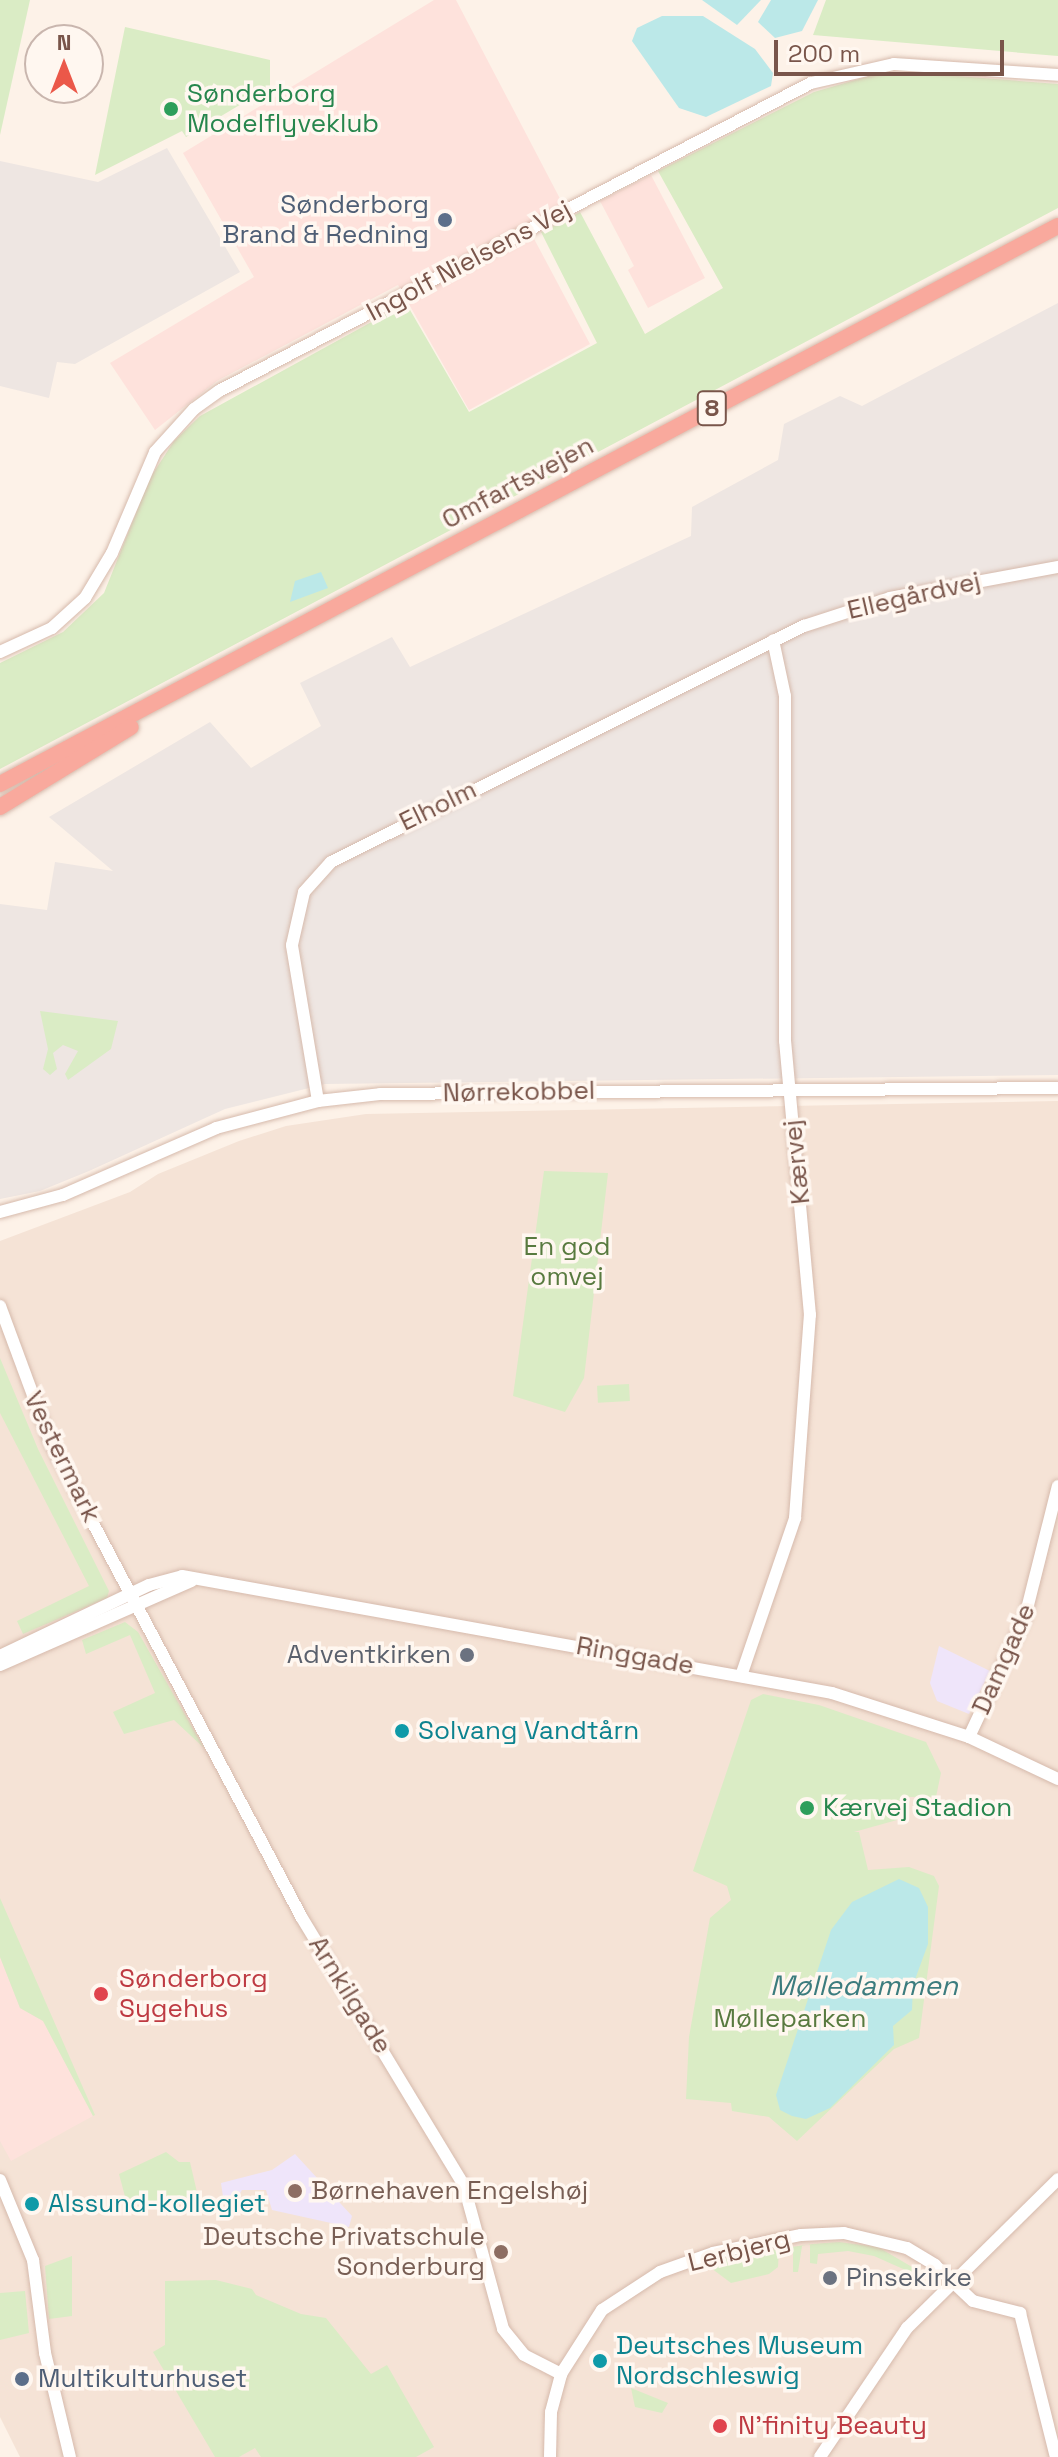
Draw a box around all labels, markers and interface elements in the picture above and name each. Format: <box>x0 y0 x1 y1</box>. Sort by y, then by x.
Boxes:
north arrow <box>24 24 104 104</box>
scale bar <box>778 24 1008 74</box>
text: N <box>57 28 71 56</box>
text: 200 m <box>788 38 860 69</box>
place label: Sønderborg Modelflyveklub <box>187 78 379 140</box>
marker: Sønderborg Modelflyveklub <box>162 100 180 118</box>
place label: Sønderborg Brand & Redning <box>222 189 429 250</box>
street label: Ingolf Nielsens Vej <box>361 194 577 328</box>
marker: Sønderborg Brand & Redning <box>436 211 454 229</box>
road number: 8 <box>696 388 728 428</box>
street label: Omfartsvejen <box>437 430 599 536</box>
street label: Ellegårdvej <box>844 566 984 626</box>
street label: Elholm <box>394 774 482 838</box>
street label: Nørrekobbel <box>443 1075 595 1109</box>
street label: Kærvej <box>777 1118 817 1206</box>
park label: En god omvej <box>524 1231 610 1292</box>
street label: Vestermark <box>17 1386 107 1528</box>
street label: Damgade <box>966 1599 1042 1719</box>
street label: Ringgade <box>574 1630 696 1682</box>
place label: Adventkirken <box>287 1639 451 1671</box>
marker: Adventkirken <box>458 1646 476 1664</box>
place label: Solvang Vandtårn <box>418 1715 640 1747</box>
marker: Solvang Vandtårn <box>393 1722 411 1740</box>
place label: Kærvej Stadion <box>823 1792 1012 1824</box>
marker: Kærvej Stadion <box>798 1799 816 1817</box>
street label: Arnkilgade <box>302 1931 398 2059</box>
place label: Sønderborg Sygehus <box>119 1963 268 2024</box>
water label: Mølledammen <box>770 1968 958 2002</box>
marker: Sønderborg Sygehus <box>90 1983 112 2005</box>
park label: Mølleparken <box>714 2003 866 2035</box>
place label: Børnehaven Engelshøj <box>311 2175 588 2207</box>
marker: Børnehaven Engelshøj <box>286 2182 304 2200</box>
place label: Alssund-kollegiet <box>48 2188 266 2220</box>
marker: Alssund-kollegiet <box>23 2195 41 2213</box>
place label: Deutsche Privatschule Sonderburg <box>203 2221 485 2282</box>
street label: Lerbjerg <box>685 2223 793 2279</box>
marker: Deutsche Privatschule Sonderburg <box>492 2243 510 2261</box>
place label: Pinsekirke <box>846 2262 972 2294</box>
marker: Pinsekirke <box>821 2269 839 2287</box>
place label: Deutsches Museum Nordschleswig <box>616 2330 863 2392</box>
marker: Deutsches Museum Nordschleswig <box>591 2352 609 2370</box>
place label: Multikulturhuset <box>38 2363 247 2395</box>
marker: Multikulturhuset <box>13 2370 31 2388</box>
place label: N'finity Beauty <box>738 2410 927 2442</box>
marker: N'finity Beauty <box>709 2415 731 2437</box>

